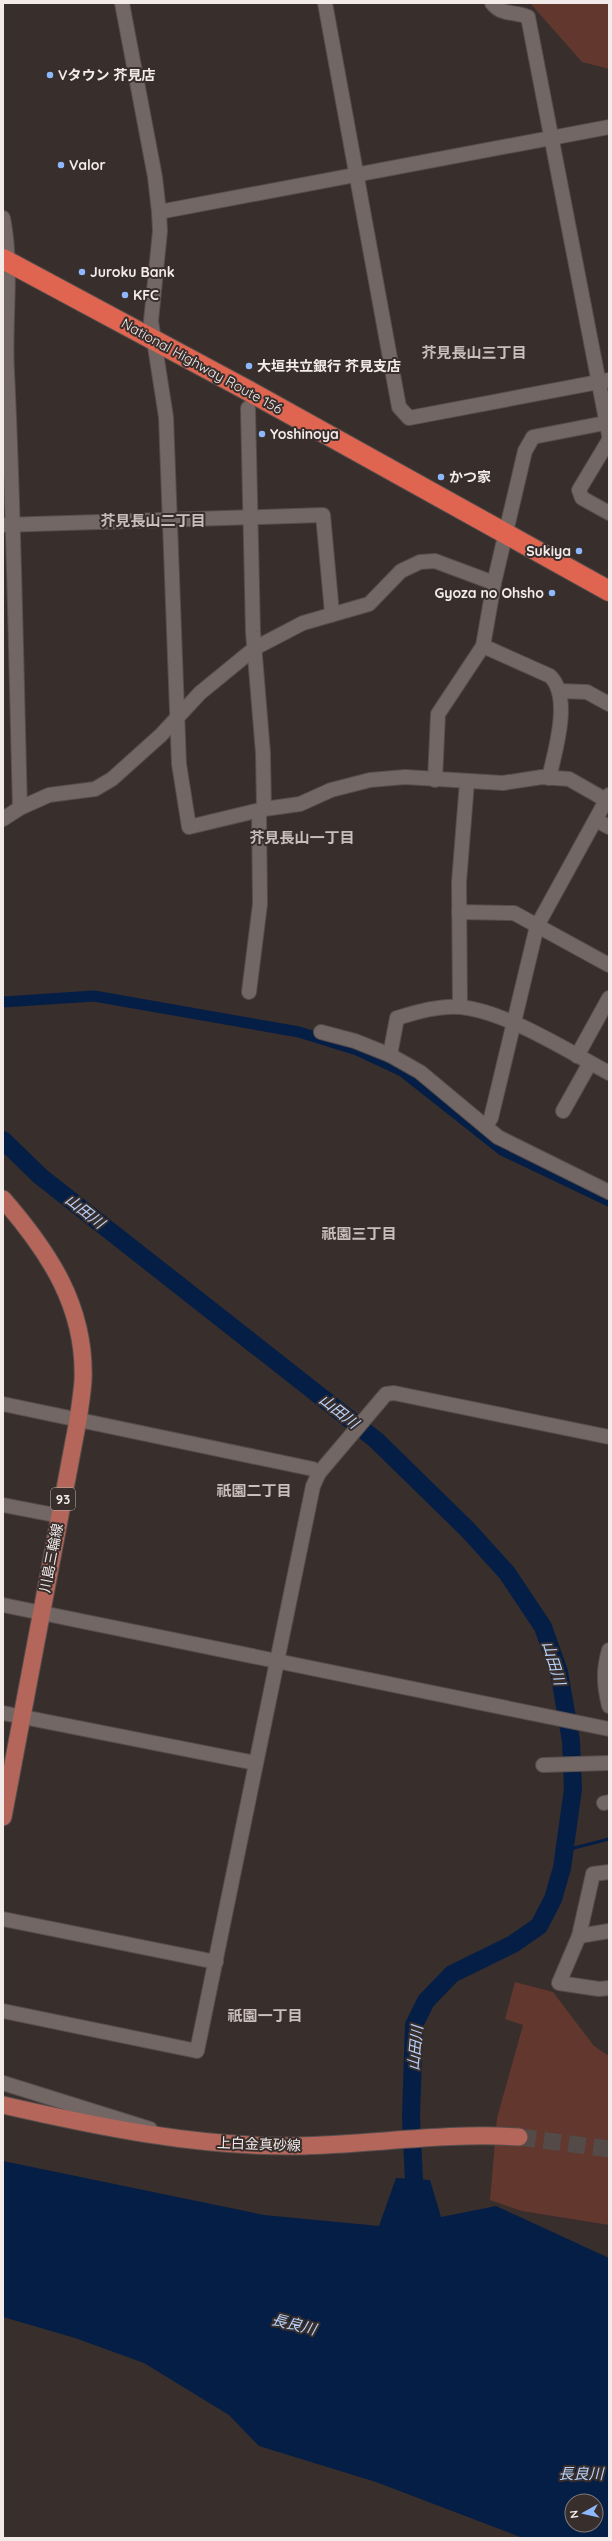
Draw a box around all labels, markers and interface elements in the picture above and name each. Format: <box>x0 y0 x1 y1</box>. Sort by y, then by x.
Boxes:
place label: Vタウン 芥見店 <box>58 66 155 84</box>
marker: Vタウン 芥見店 <box>45 70 55 80</box>
place label: Valor <box>69 156 106 174</box>
marker: Valor <box>56 160 66 170</box>
place label: Juroku Bank <box>90 263 175 281</box>
marker: Juroku Bank <box>77 267 87 277</box>
place label: KFC <box>133 286 159 304</box>
marker: KFC <box>120 290 130 300</box>
street label: National Highway Route 156 <box>118 314 286 418</box>
district label: 芥見長山三丁目 <box>421 343 527 362</box>
place label: 大垣共立銀行 芥見支店 <box>257 357 401 375</box>
marker: 大垣共立銀行 芥見支店 <box>244 361 254 371</box>
place label: Yoshinoya <box>270 425 339 443</box>
marker: Yoshinoya <box>257 429 267 439</box>
place label: かつ家 <box>449 468 491 486</box>
marker: かつ家 <box>436 472 446 482</box>
district label: 芥見長山二丁目 <box>100 511 206 530</box>
place label: Sukiya <box>526 542 571 560</box>
marker: Sukiya <box>574 546 584 556</box>
place label: Gyoza no Ohsho <box>435 584 544 602</box>
marker: Gyoza no Ohsho <box>547 588 557 598</box>
district label: 芥見長山一丁目 <box>249 828 355 847</box>
water label: 山田川 <box>61 1190 110 1234</box>
district label: 祇園三丁目 <box>321 1224 397 1243</box>
water label: 山田川 <box>315 1390 364 1434</box>
district label: 祇園二丁目 <box>216 1481 292 1500</box>
road number: 93 <box>51 1488 75 1510</box>
street label: 川島三輪線 <box>35 1522 67 1594</box>
water label: 山田川 <box>538 1639 570 1689</box>
district label: 祇園一丁目 <box>227 2006 303 2025</box>
water label: 山田川 <box>404 2023 427 2071</box>
street label: 上白金真砂線 <box>217 2134 301 2154</box>
water label: 長良川 <box>270 2309 320 2339</box>
water label: 長良川 <box>558 2464 605 2483</box>
north arrow <box>564 2493 604 2533</box>
text: N <box>567 2509 582 2519</box>

